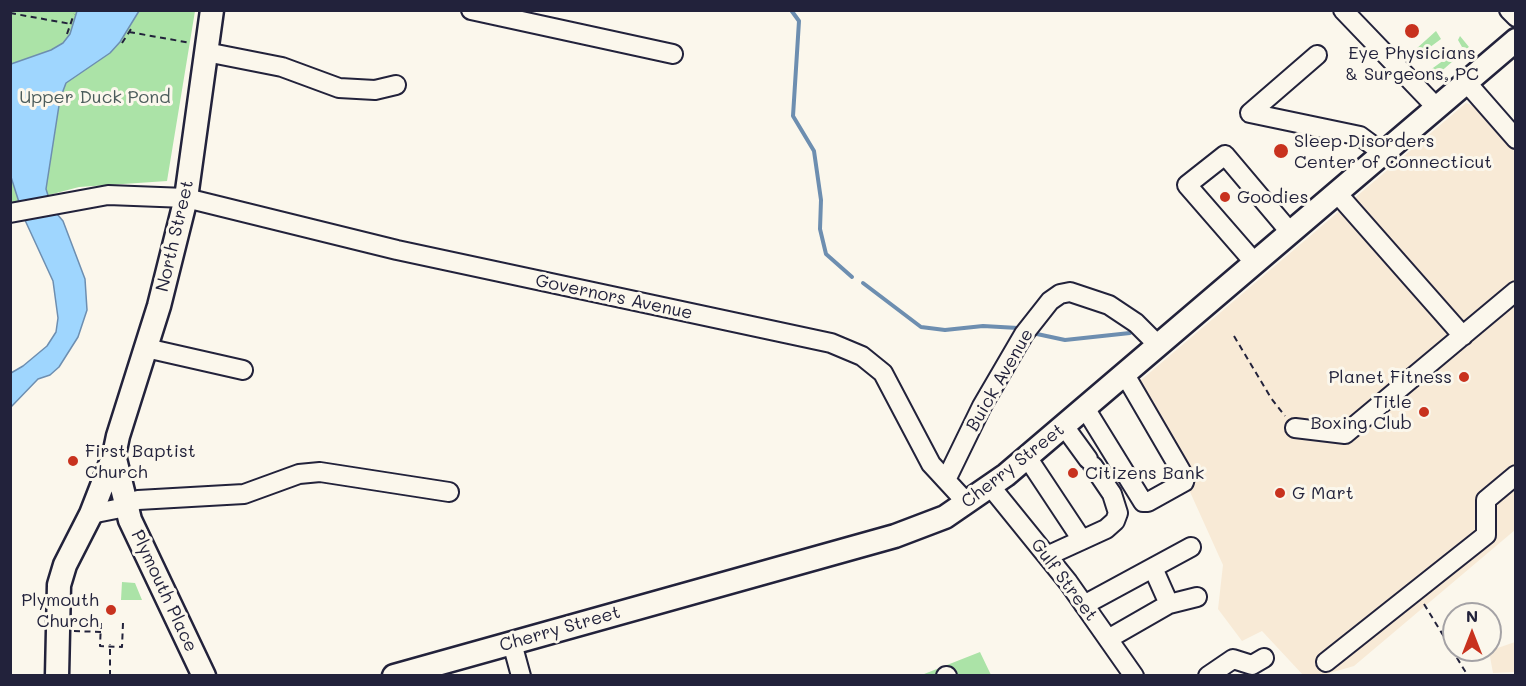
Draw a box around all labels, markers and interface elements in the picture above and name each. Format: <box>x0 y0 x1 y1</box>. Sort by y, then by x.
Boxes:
marker: Eye Physicians & Surgeons, PC <box>1403 22 1421 40</box>
place label: Eye Physicians & Surgeons, PC <box>1345 42 1479 84</box>
park label: Upper Duck Pond <box>19 86 171 108</box>
place label: Sleep Disorders Center of Connecticut <box>1294 130 1492 172</box>
marker: Sleep Disorders Center of Connecticut <box>1272 142 1290 160</box>
street label: North Street <box>152 178 198 294</box>
place label: Goodies <box>1237 186 1308 208</box>
marker: Goodies <box>1218 190 1232 204</box>
street label: Governors Avenue <box>533 270 695 324</box>
street label: Buick Avenue <box>962 325 1038 435</box>
place label: Planet Fitness <box>1328 366 1452 388</box>
marker: Planet Fitness <box>1457 370 1471 384</box>
place label: Title Boxing Club <box>1311 391 1412 434</box>
marker: Title Boxing Club <box>1417 405 1431 419</box>
street label: Cherry Street <box>957 419 1069 513</box>
place label: First Baptist Church <box>85 440 196 482</box>
marker: First Baptist Church <box>66 454 80 468</box>
place label: Citizens Bank <box>1085 462 1204 484</box>
marker: Citizens Bank <box>1066 466 1080 480</box>
place label: G Mart <box>1292 482 1354 504</box>
marker: G Mart <box>1273 486 1287 500</box>
street label: Plymouth Place <box>126 527 202 655</box>
street label: Gulf Street <box>1026 534 1102 626</box>
place label: Plymouth Church <box>21 589 99 632</box>
street label: Cherry Street <box>497 601 623 657</box>
north arrow <box>1442 602 1502 662</box>
marker: Plymouth Church <box>104 603 118 617</box>
text: N <box>1466 605 1478 626</box>

